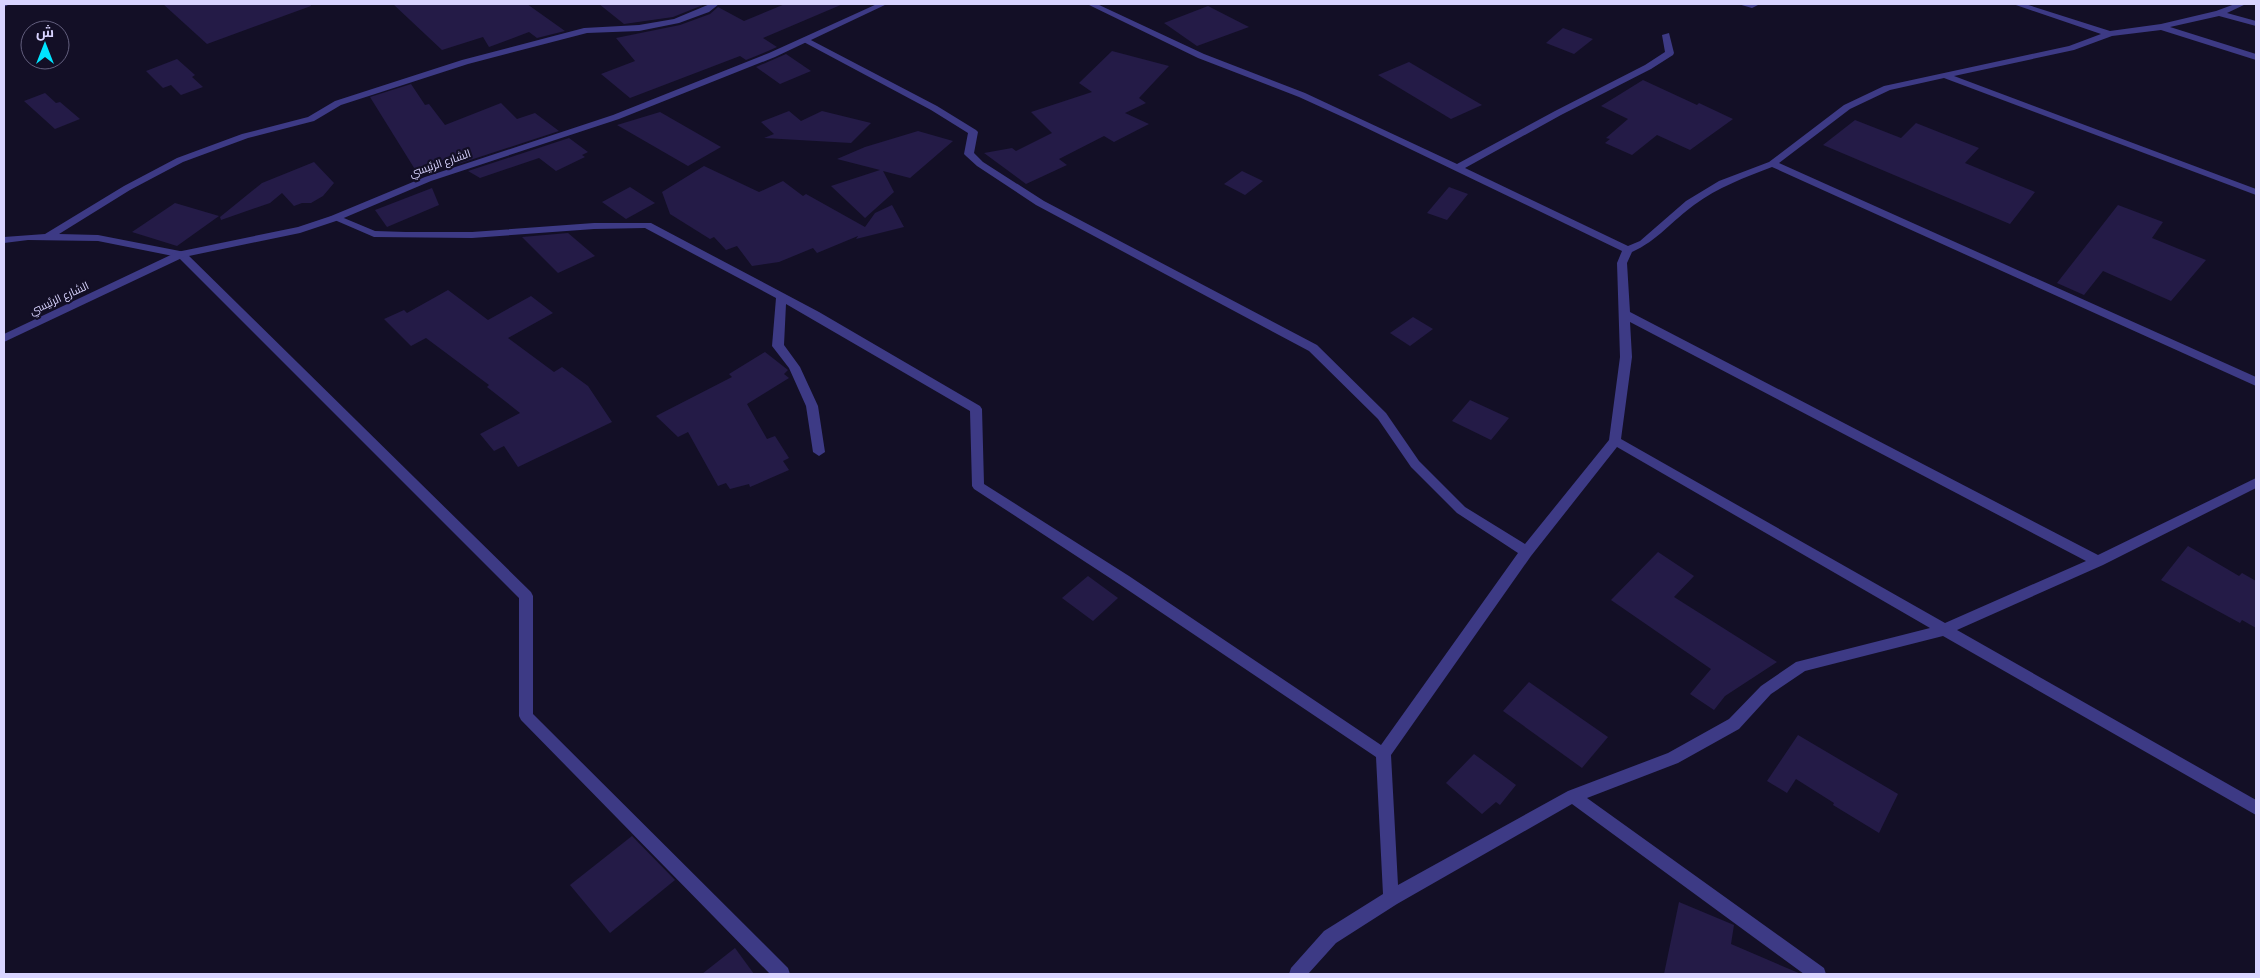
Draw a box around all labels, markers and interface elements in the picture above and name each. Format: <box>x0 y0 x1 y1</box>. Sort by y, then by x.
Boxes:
north arrow <box>20 20 70 70</box>
text: ش <box>36 24 54 41</box>
street label: الشارع الرئيسي <box>408 147 473 181</box>
street label: الشارع الرئيسي <box>28 279 91 319</box>

